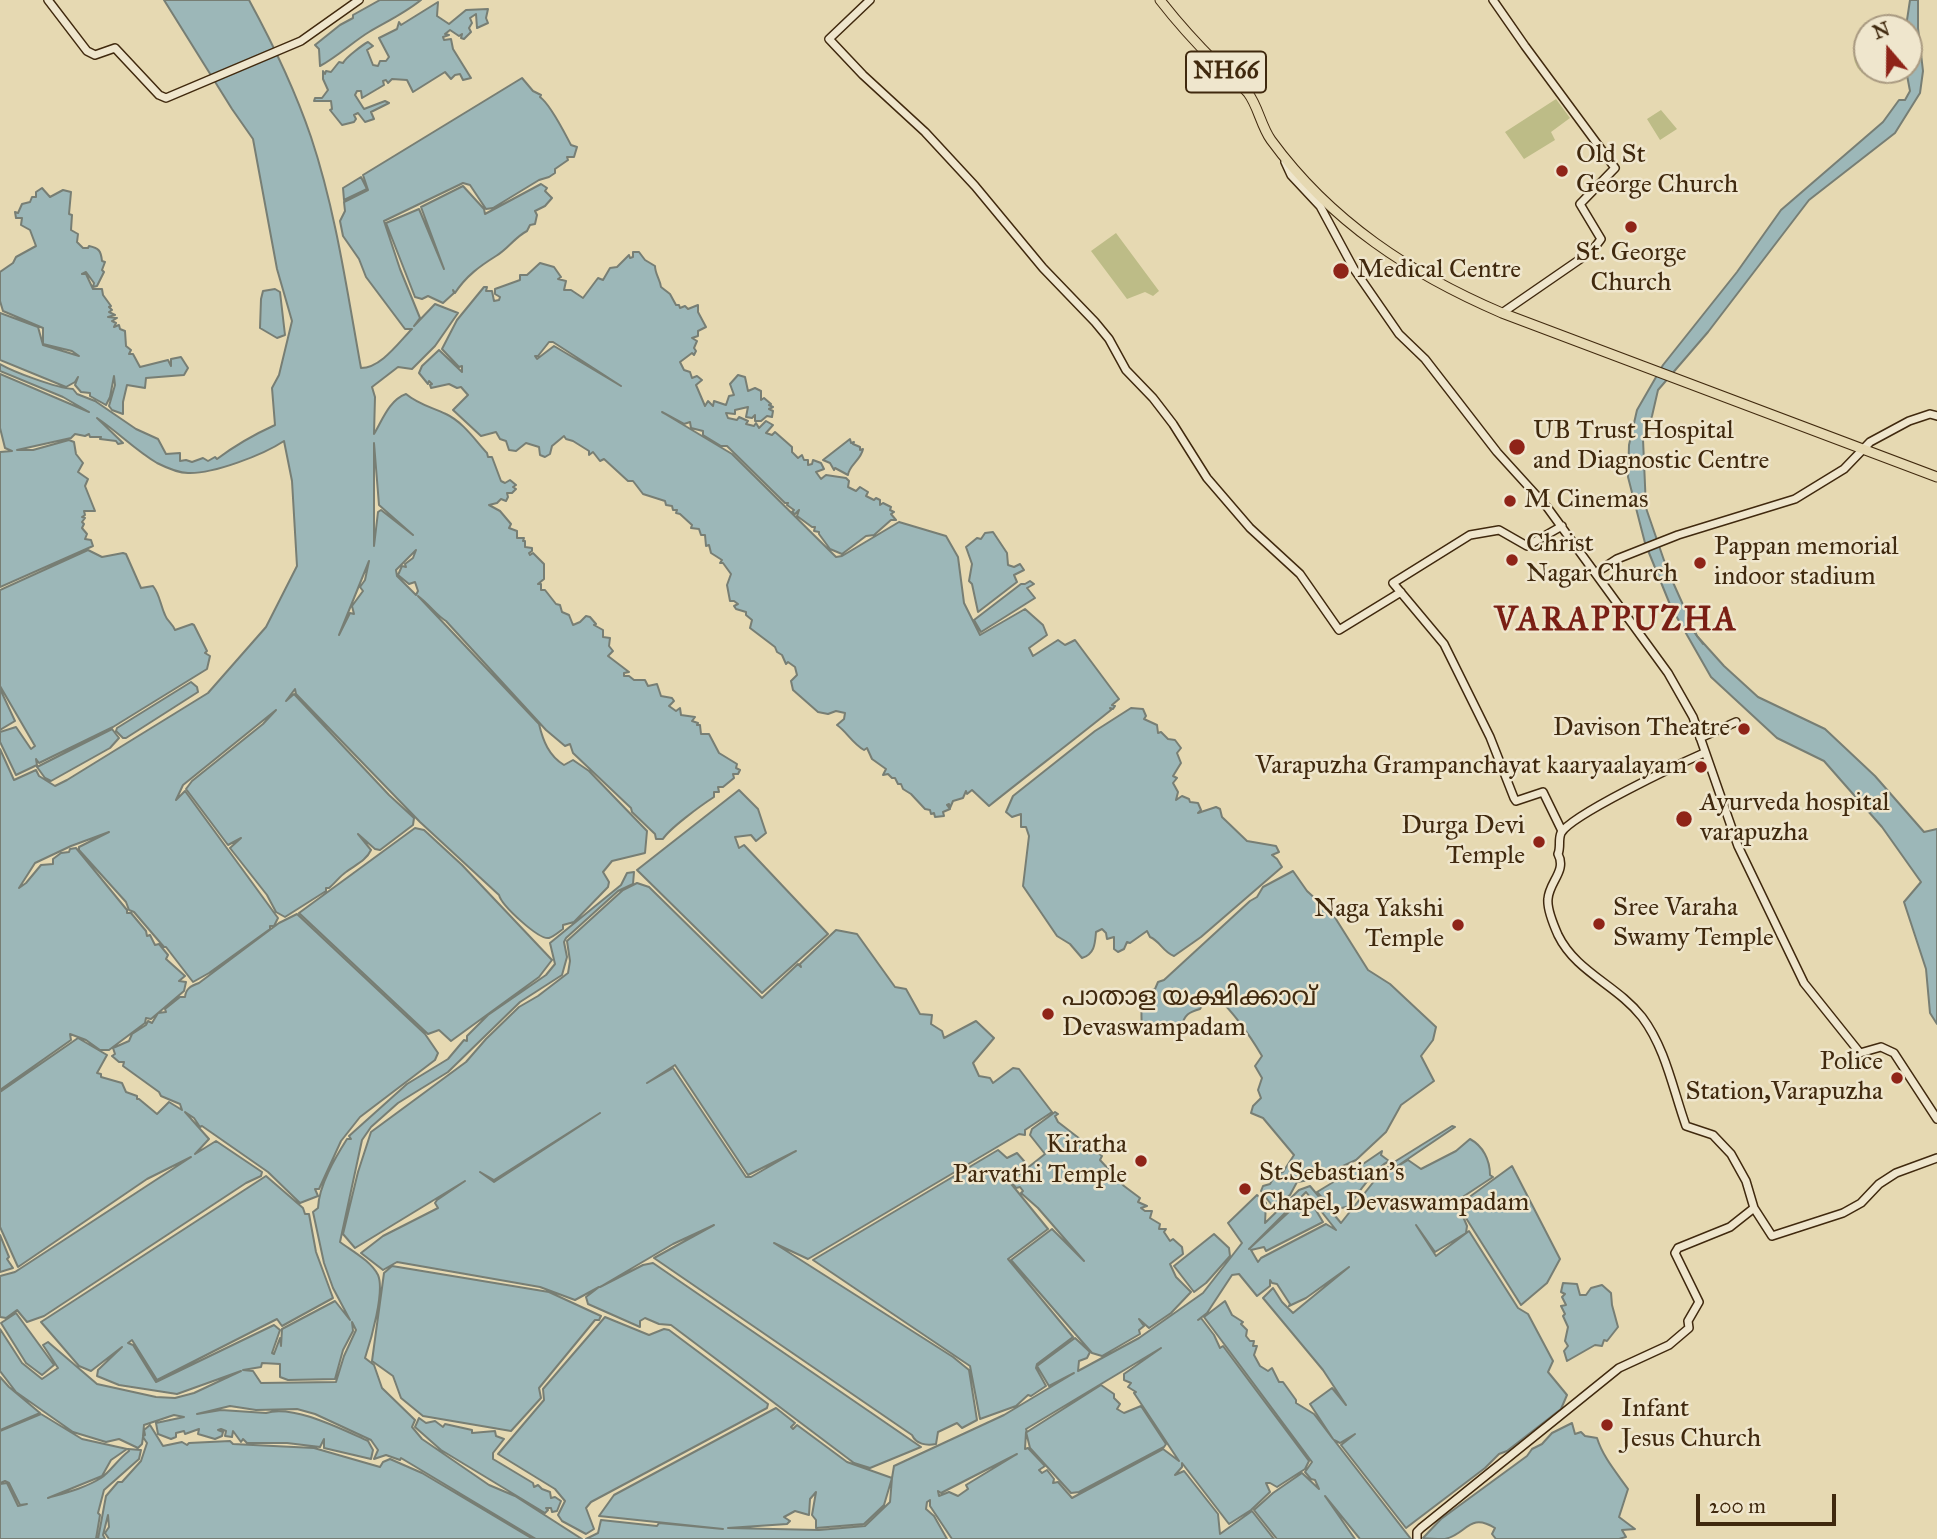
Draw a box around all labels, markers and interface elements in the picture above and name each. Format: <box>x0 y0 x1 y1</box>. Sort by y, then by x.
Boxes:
north arrow <box>1853 14 1923 84</box>
text: N <box>1870 17 1893 44</box>
road number: NH66 <box>1186 52 1266 92</box>
place label: Old St George Church <box>1576 140 1738 202</box>
marker: Old St George Church <box>1554 163 1570 179</box>
marker: St. George Church <box>1623 219 1639 235</box>
place label: St. George Church <box>1576 238 1686 300</box>
place label: Medical Centre <box>1357 255 1521 287</box>
marker: Medical Centre <box>1331 261 1351 281</box>
place label: UB Trust Hospital and Diagnostic Centre <box>1533 416 1769 478</box>
marker: UB Trust Hospital and Diagnostic Centre <box>1507 437 1527 457</box>
place label: M Cinemas <box>1524 485 1648 517</box>
marker: M Cinemas <box>1502 493 1518 509</box>
place label: Christ Nagar Church <box>1526 529 1678 590</box>
place label: Pappan memorial indoor stadium <box>1714 532 1899 594</box>
marker: Christ Nagar Church <box>1504 552 1520 568</box>
marker: Pappan memorial indoor stadium <box>1692 555 1708 571</box>
district label: VARAPPUZHA <box>1495 602 1737 642</box>
place label: Davison Theatre <box>1553 713 1730 745</box>
marker: Davison Theatre <box>1736 721 1752 737</box>
place label: Varapuzha Grampanchayat kaaryaalayam <box>1255 751 1687 783</box>
marker: Varapuzha Grampanchayat kaaryaalayam <box>1693 759 1709 775</box>
place label: Ayurveda hospital varapuzha <box>1700 788 1890 850</box>
marker: Ayurveda hospital varapuzha <box>1674 809 1694 829</box>
place label: Durga Devi Temple <box>1401 811 1525 872</box>
marker: Durga Devi Temple <box>1531 834 1547 850</box>
place label: Sree Varaha Swamy Temple <box>1613 893 1774 954</box>
place label: Naga Yakshi Temple <box>1314 894 1444 956</box>
marker: Sree Varaha Swamy Temple <box>1591 916 1607 932</box>
marker: Naga Yakshi Temple <box>1450 917 1466 933</box>
place label: പാതാള യക്ഷിക്കാവ് Devaswampadam <box>1062 983 1316 1044</box>
marker: പാതാള യക്ഷിക്കാവ് Devaswampadam <box>1040 1006 1056 1022</box>
place label: Police Station,Varapuzha <box>1685 1047 1883 1108</box>
marker: Police Station,Varapuzha <box>1889 1070 1905 1086</box>
place label: Kiratha Parvathi Temple <box>953 1130 1127 1192</box>
marker: Kiratha Parvathi Temple <box>1133 1153 1149 1169</box>
place label: St.Sebastian's Chapel, Devaswampadam <box>1259 1158 1529 1220</box>
marker: St.Sebastian's Chapel, Devaswampadam <box>1237 1181 1253 1197</box>
place label: Infant Jesus Church <box>1621 1394 1761 1456</box>
marker: Infant Jesus Church <box>1599 1417 1615 1433</box>
scale bar <box>1699 1480 1839 1524</box>
text: 200 m <box>1709 1493 1766 1519</box>

